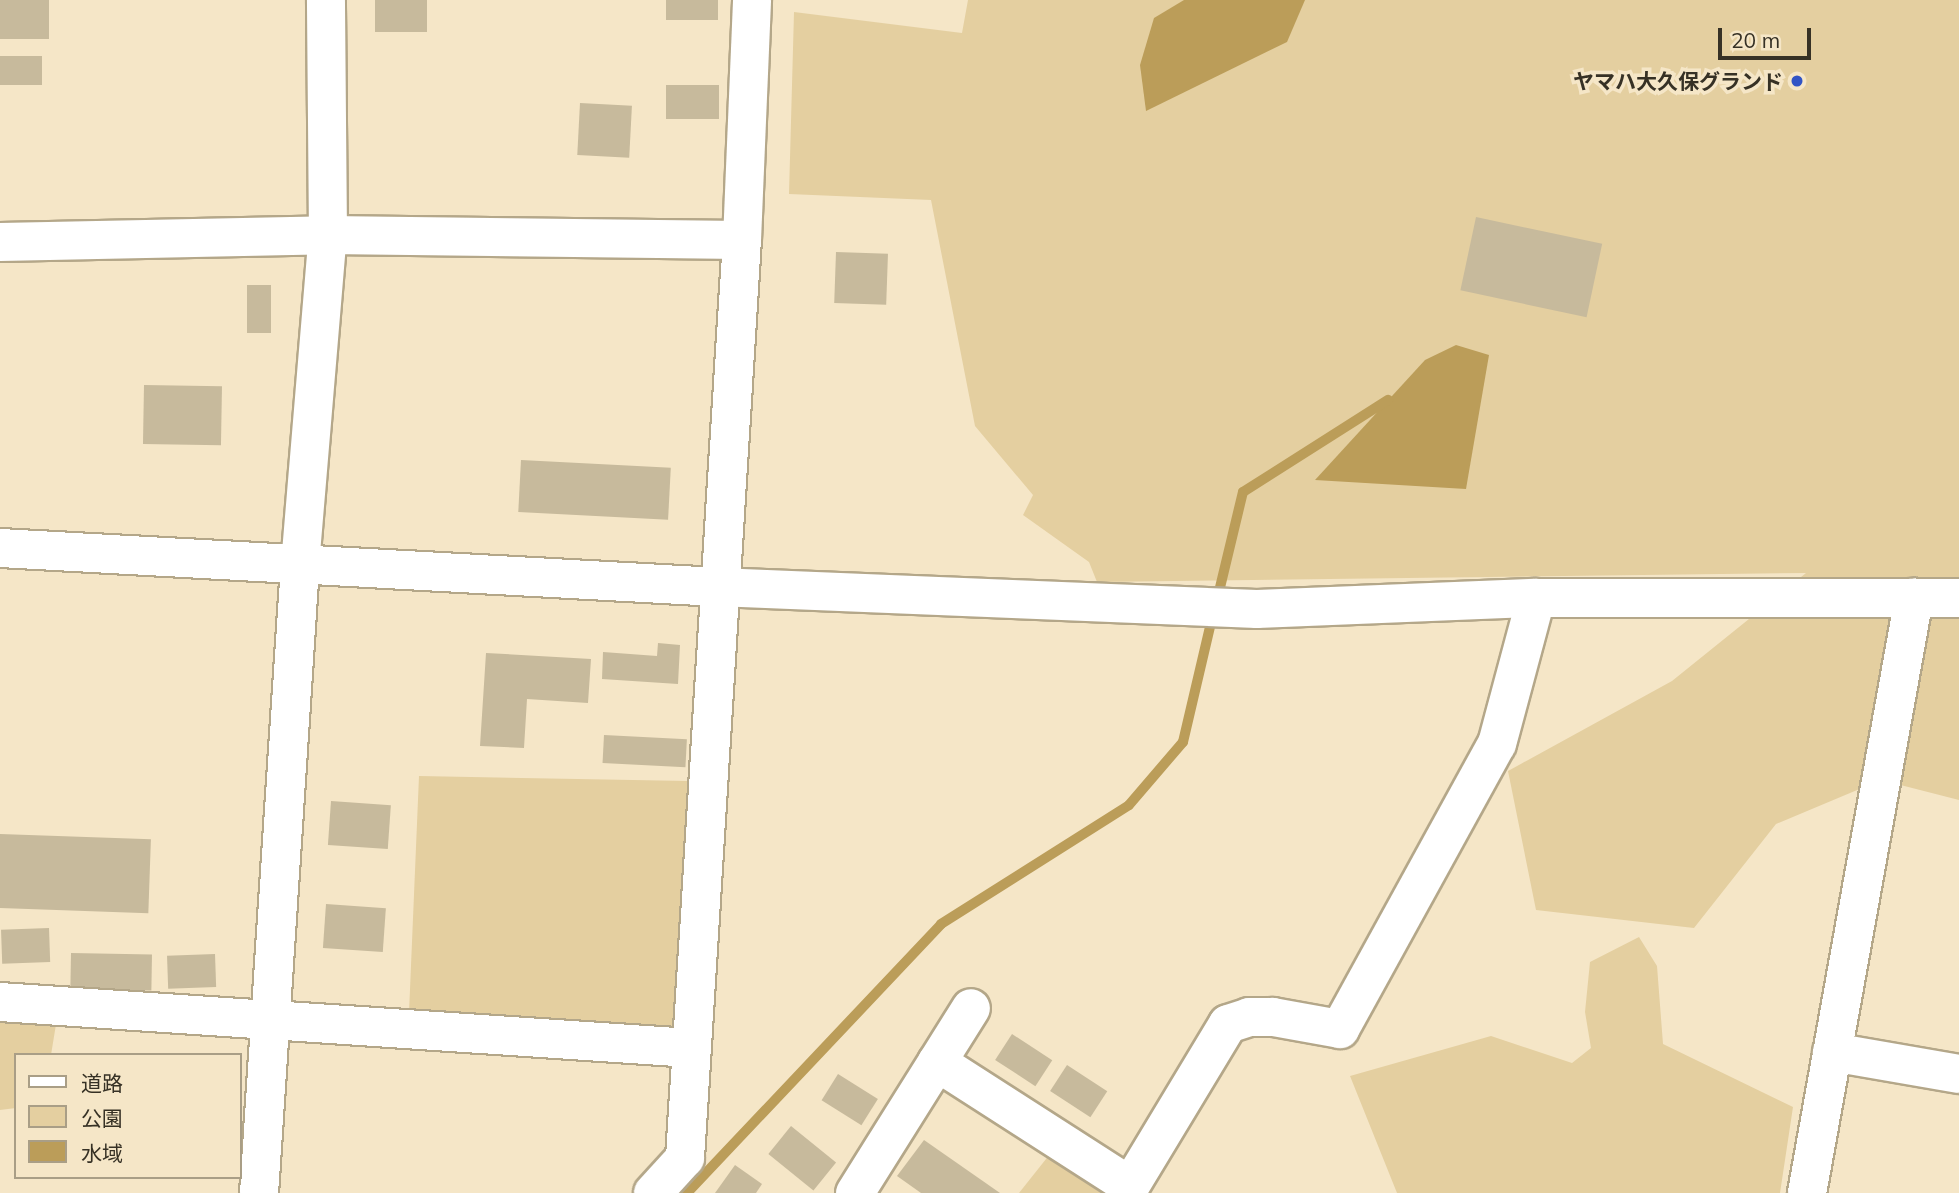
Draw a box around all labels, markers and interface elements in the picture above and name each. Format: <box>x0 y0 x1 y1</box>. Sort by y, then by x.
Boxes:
scale bar <box>1721 14 1814 58</box>
text: 20 m <box>1731 27 1780 53</box>
place label: ヤマハ大久保グランド <box>1573 68 1783 94</box>
marker: ヤマハ大久保グランド <box>1789 73 1805 89</box>
legend <box>14 1053 242 1179</box>
text: 道路 <box>81 1070 123 1096</box>
text: 公園 <box>81 1105 123 1131</box>
text: 水域 <box>81 1140 123 1166</box>

